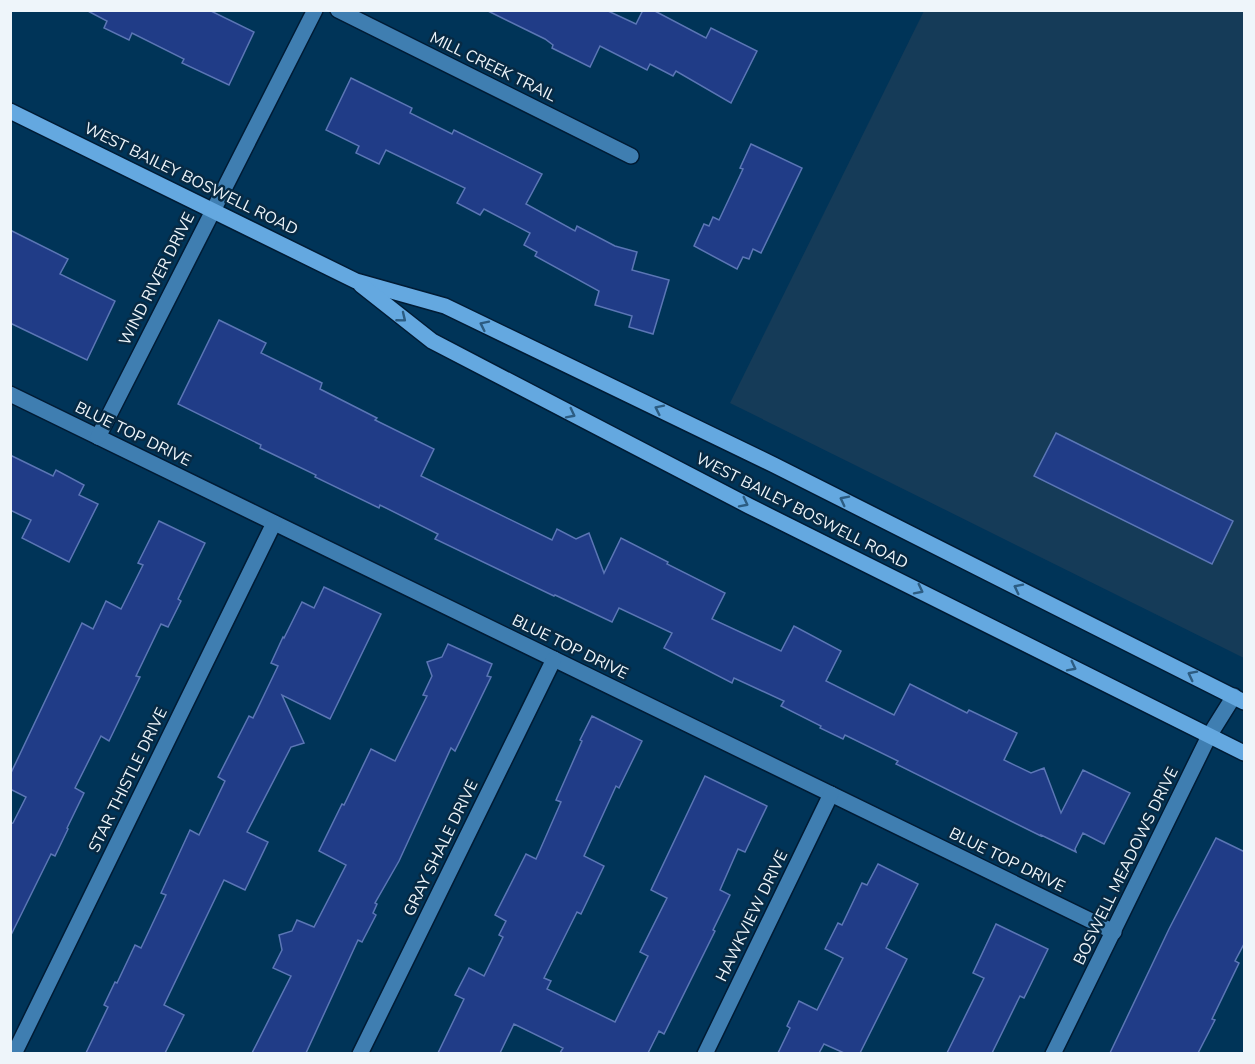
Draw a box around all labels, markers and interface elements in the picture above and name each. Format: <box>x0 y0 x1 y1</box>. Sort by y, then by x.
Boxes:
street label: MILL CREEK TRAIL <box>426 27 560 107</box>
street label: WEST BAILEY BOSWELL ROAD <box>80 117 302 241</box>
street label: WIND RIVER DRIVE <box>114 209 200 349</box>
one-way arrow <box>395 310 406 321</box>
one-way arrow <box>479 320 490 332</box>
street label: BLUE TOP DRIVE <box>71 396 195 472</box>
one-way arrow <box>655 405 666 417</box>
one-way arrow <box>565 406 576 418</box>
street label: WEST BAILEY BOSWELL ROAD <box>692 448 912 574</box>
one-way arrow <box>738 496 748 507</box>
one-way arrow <box>839 496 850 507</box>
one-way arrow <box>912 583 923 595</box>
one-way arrow <box>1013 583 1024 595</box>
street label: BLUE TOP DRIVE <box>508 609 632 685</box>
one-way arrow <box>1065 660 1076 671</box>
one-way arrow <box>1188 671 1199 683</box>
street label: STAR THISTLE DRIVE <box>83 704 173 856</box>
street label: BOSWELL MEADOWS DRIVE <box>1068 763 1184 969</box>
street label: GRAY SHALE DRIVE <box>398 776 484 920</box>
street label: BLUE TOP DRIVE <box>945 822 1069 898</box>
street label: HAWKVIEW DRIVE <box>711 847 793 985</box>

